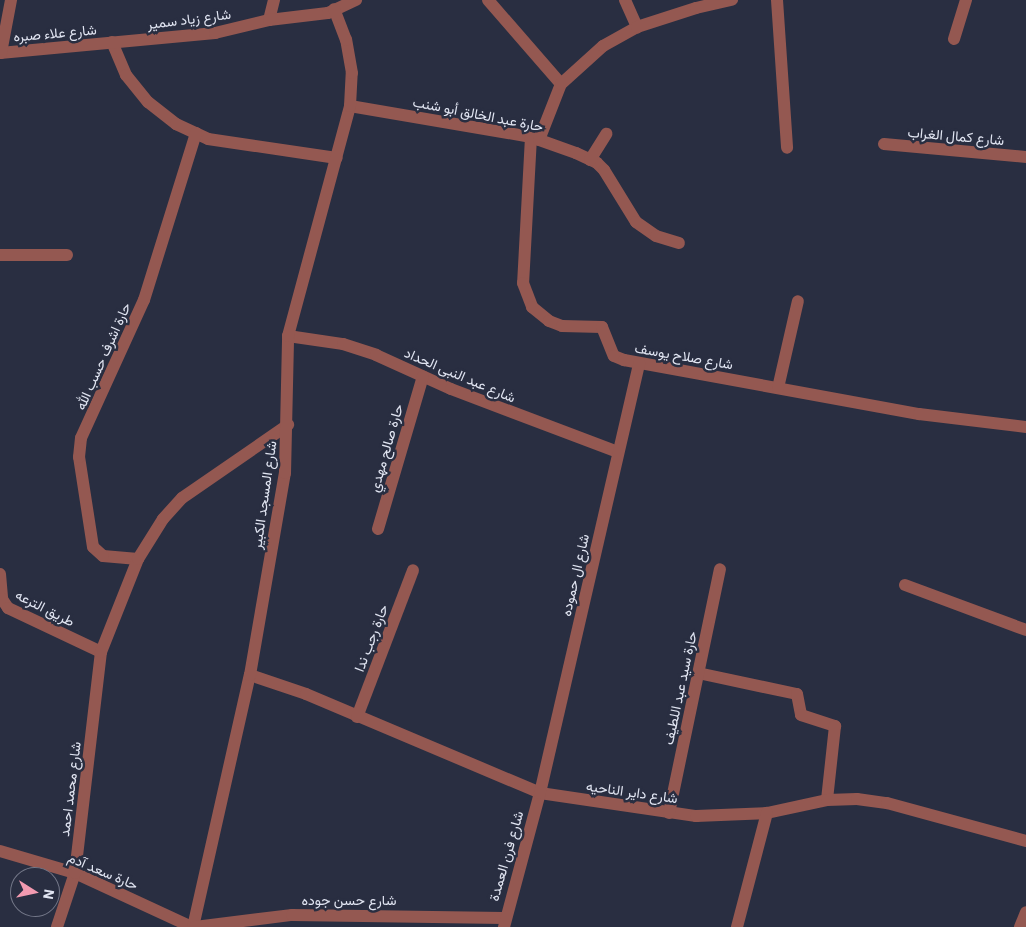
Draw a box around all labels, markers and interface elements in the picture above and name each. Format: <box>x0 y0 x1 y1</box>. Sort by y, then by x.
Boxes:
street label: شارع زياد سمير <box>146 6 232 32</box>
street label: شارع علاء صبره <box>13 21 97 45</box>
street label: حارة عبد الخالق أبو شنب <box>411 93 545 135</box>
street label: شارع كمال الغراب <box>907 123 1005 149</box>
street label: حارة اشرف حسب الله <box>72 300 134 412</box>
street label: شارع صلاح يوسف <box>633 339 735 373</box>
street label: شارع عبد النبى الحداد <box>402 344 518 406</box>
street label: حارة صالح مهدي <box>365 402 407 494</box>
street label: شارع المسجد الكبير <box>248 440 280 550</box>
street label: شارع ال حموده <box>557 532 593 618</box>
street label: طريق الترعه <box>13 586 77 630</box>
street label: حارة رجب ندا <box>351 602 391 674</box>
street label: حارة سيد عبد اللطيف <box>660 630 700 746</box>
street label: شارع محمد احمد <box>56 741 84 837</box>
street label: شارع داير الناحيه <box>585 777 679 807</box>
street label: شارع فرن العمدة <box>485 809 527 903</box>
street label: حارة سعد آدم <box>65 849 141 893</box>
north arrow <box>10 867 60 917</box>
text: N <box>39 888 59 901</box>
street label: شارع حسن جوده <box>302 892 396 908</box>

